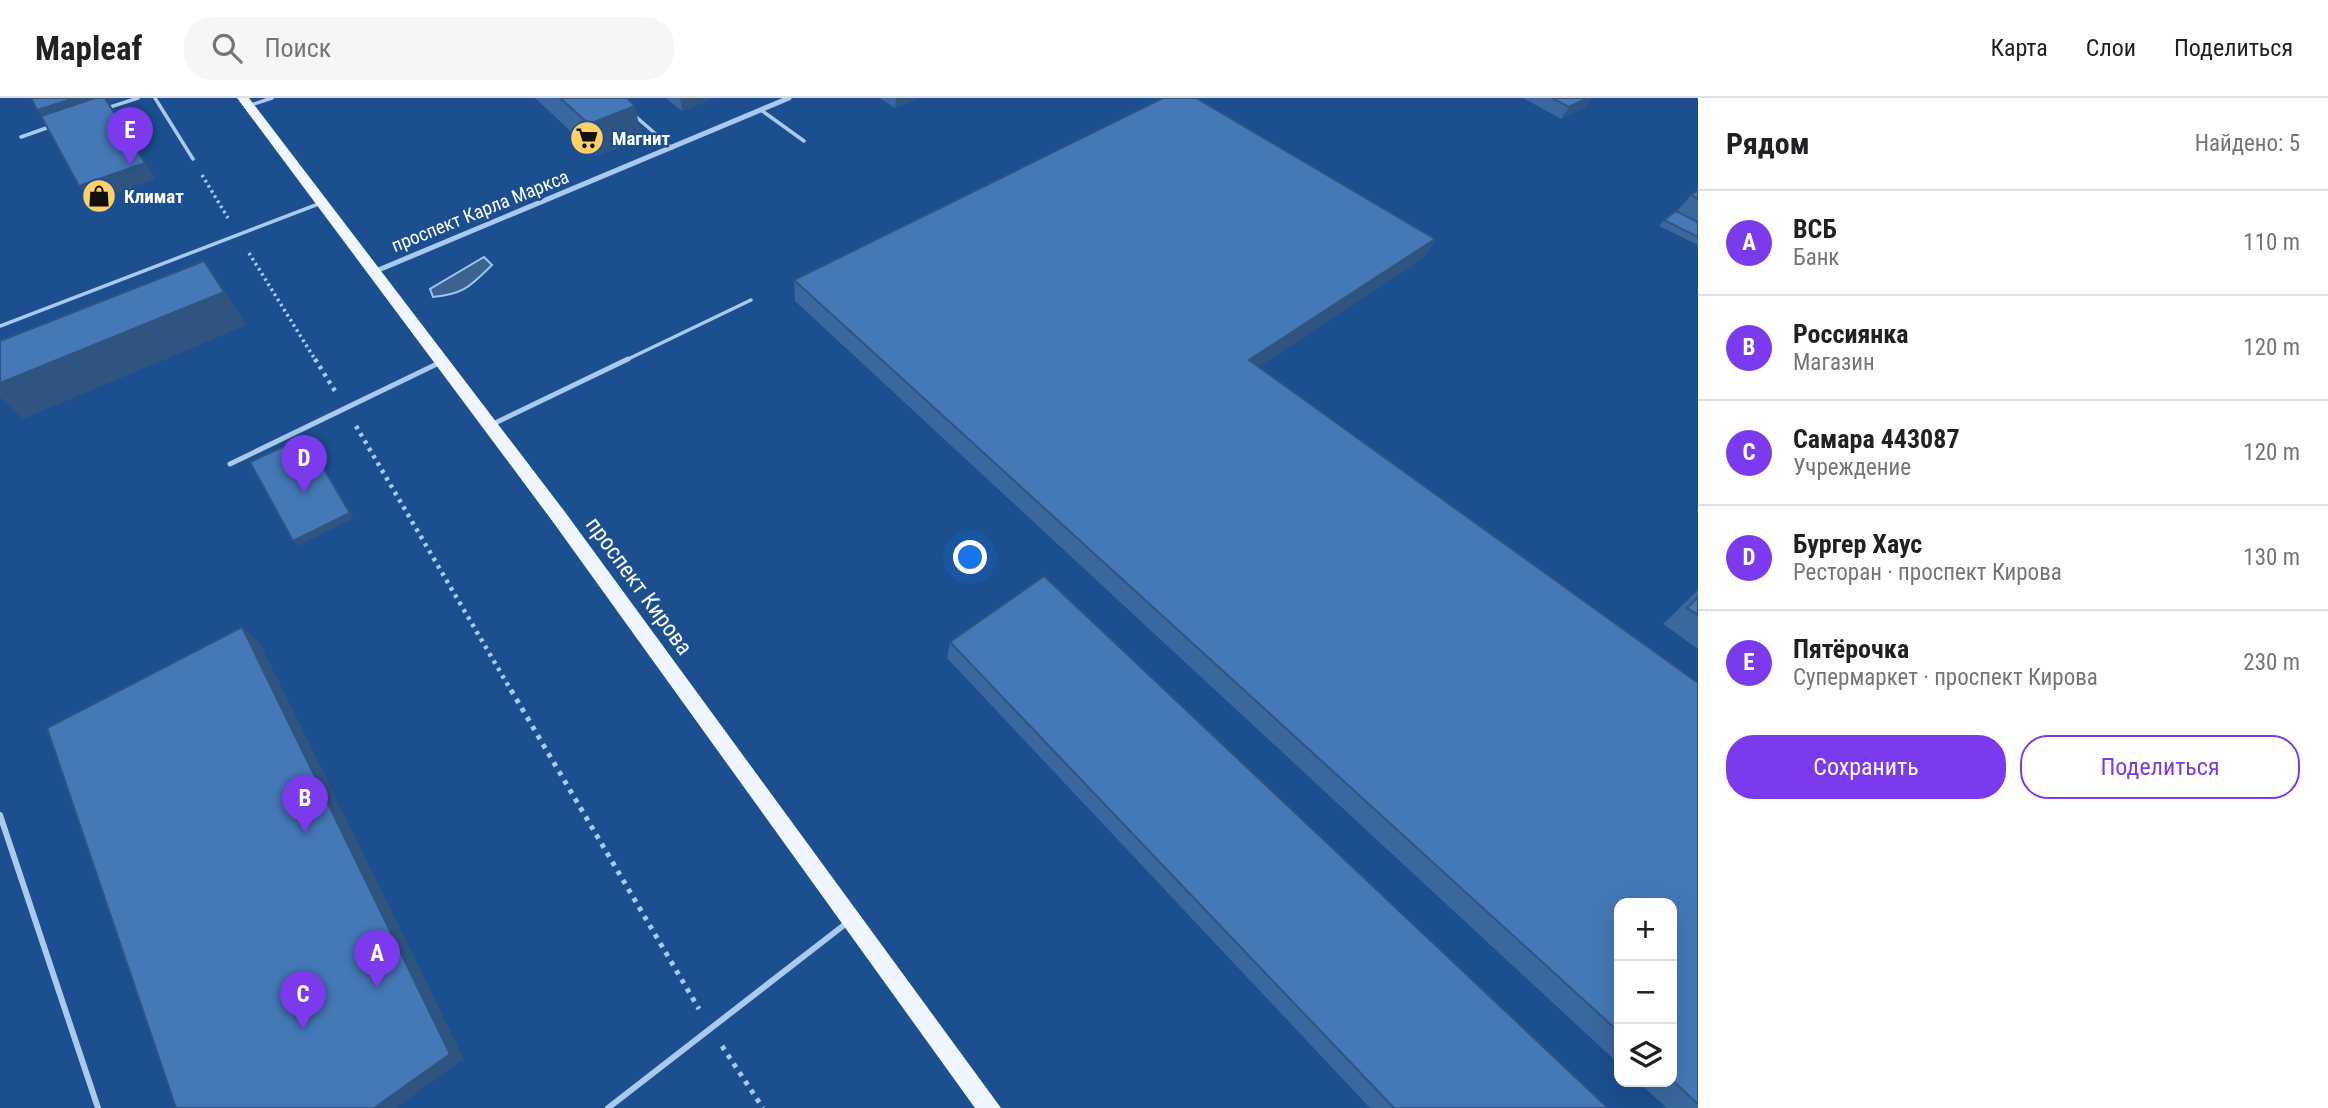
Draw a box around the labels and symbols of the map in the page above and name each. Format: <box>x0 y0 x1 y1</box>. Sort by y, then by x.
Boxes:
pin: E <box>107 107 153 165</box>
supermarket icon: Магнит <box>568 119 606 157</box>
place label: Магнит <box>612 127 670 150</box>
street label: проспект Карла Маркса <box>388 165 572 257</box>
shop icon: Климат <box>80 177 118 215</box>
place label: Климат <box>124 185 184 208</box>
pin: D <box>281 435 327 493</box>
street label: проспект Кирова <box>580 512 698 660</box>
your location <box>953 540 987 574</box>
pin: B <box>282 775 328 833</box>
pin: A <box>354 930 400 988</box>
pin: C <box>280 971 326 1029</box>

